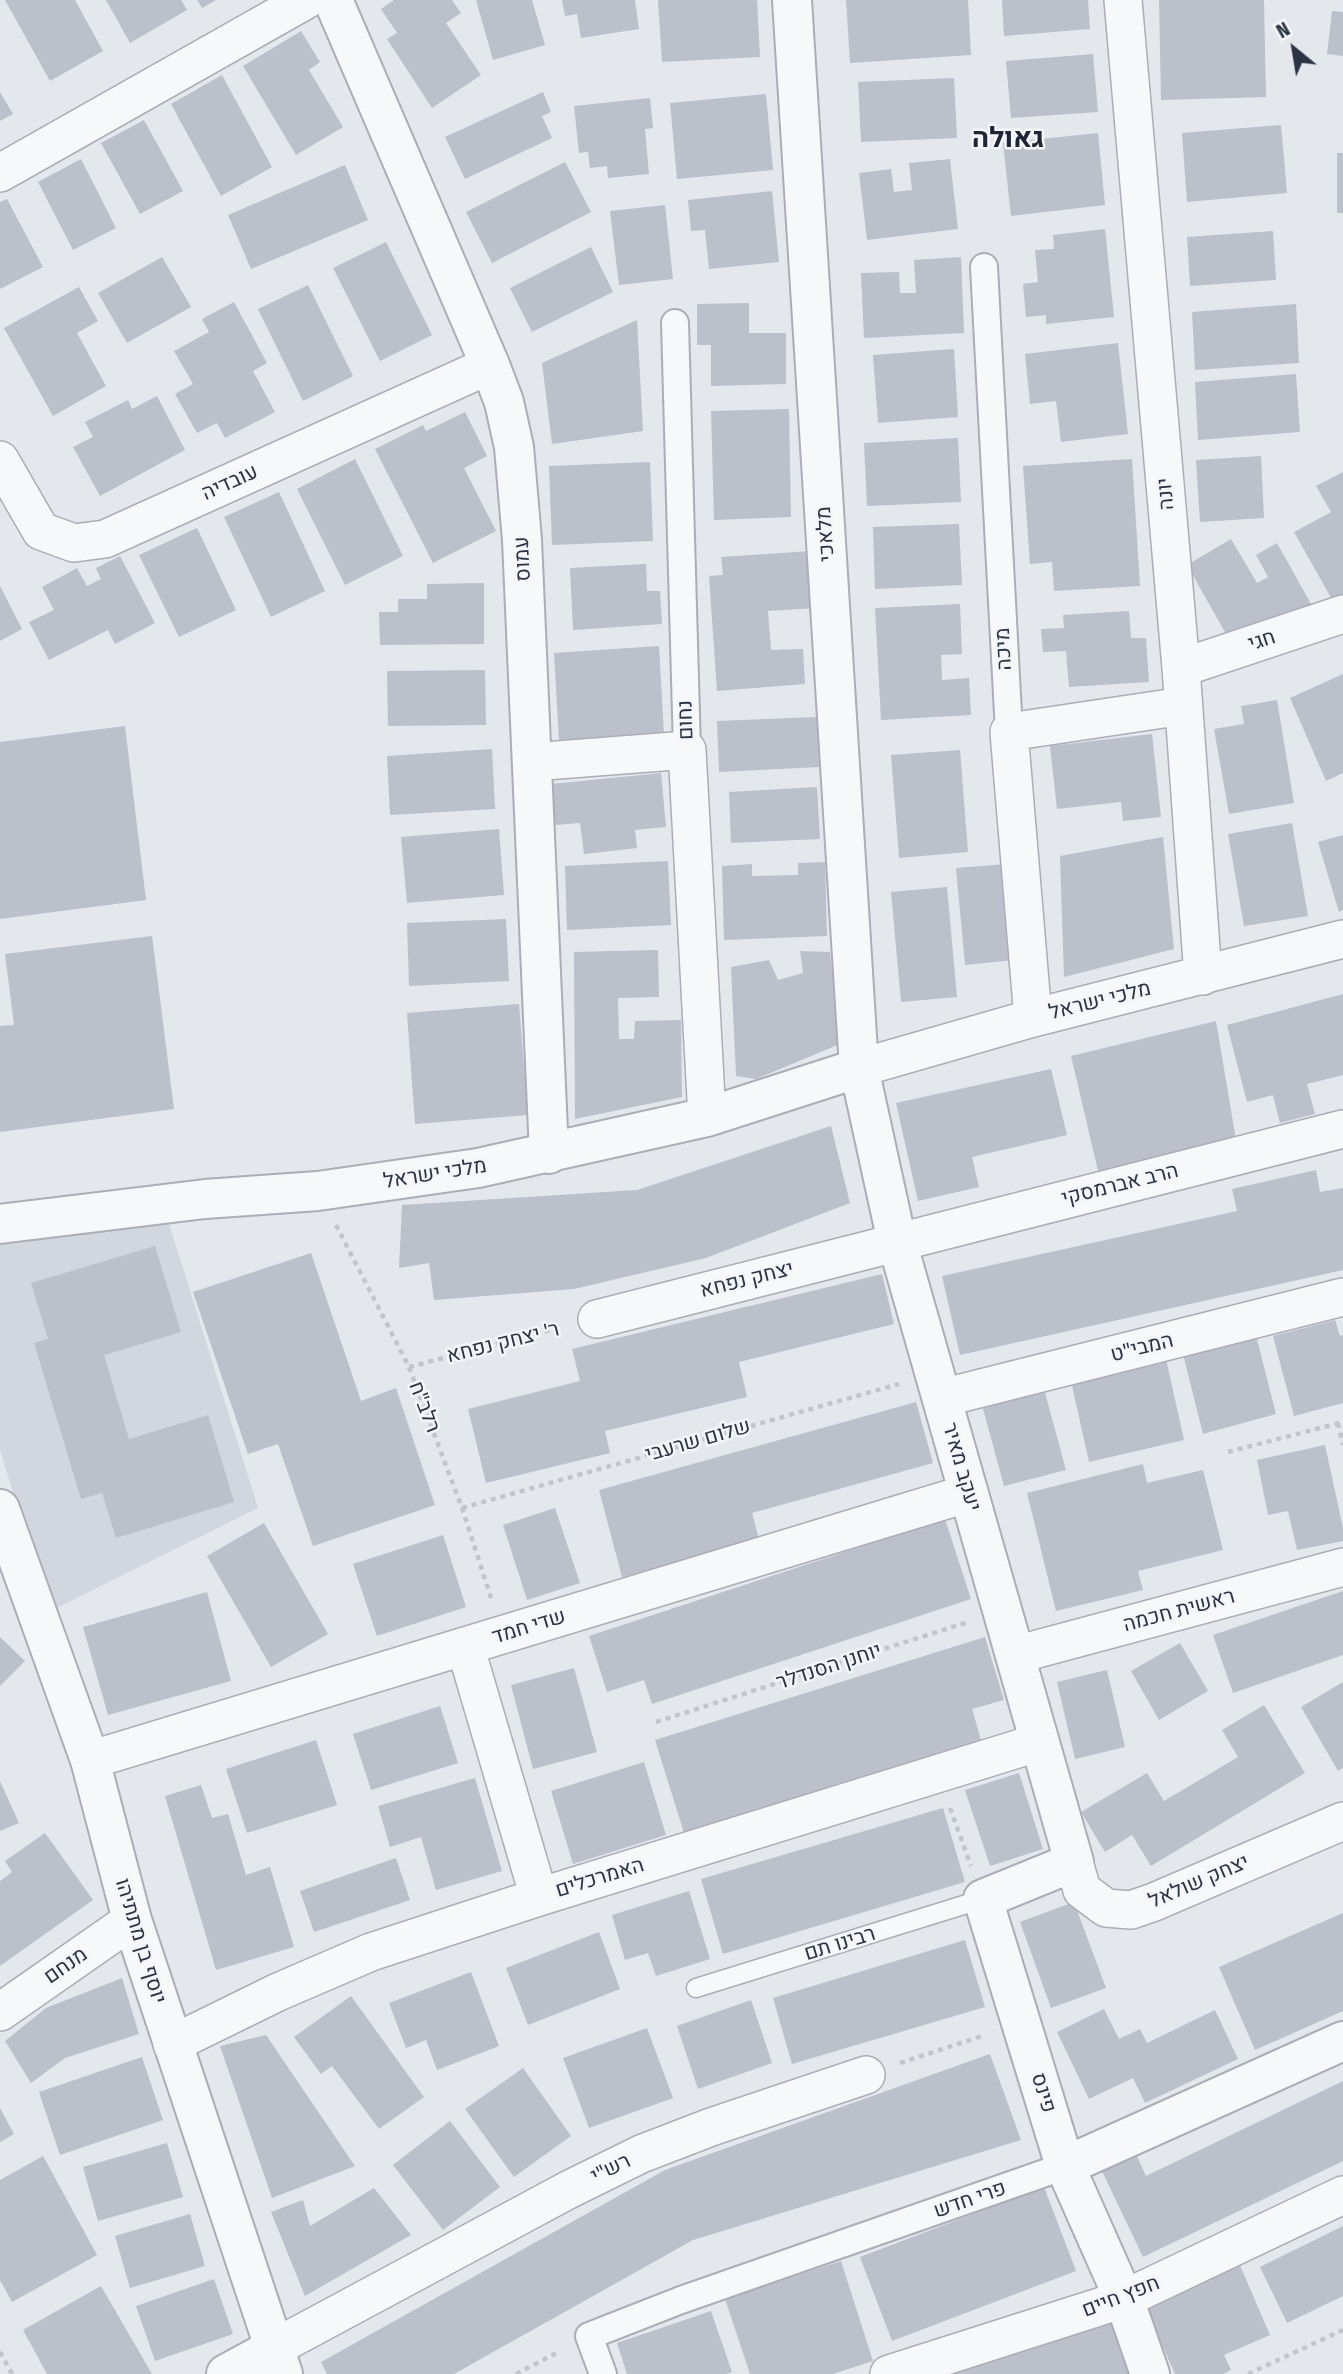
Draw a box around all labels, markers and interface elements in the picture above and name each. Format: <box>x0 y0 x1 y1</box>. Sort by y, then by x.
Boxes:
north arrow <box>1259 14 1329 84</box>
text: N <box>1273 18 1294 43</box>
district label: גאולה <box>972 122 1044 156</box>
street label: עובדיה <box>198 459 262 507</box>
street label: יונה <box>1152 477 1180 511</box>
street label: מלאכי <box>812 506 840 562</box>
street label: עמוס <box>509 536 537 582</box>
street label: חגי <box>1245 625 1279 657</box>
street label: מיכה <box>990 627 1018 671</box>
street label: נחום <box>673 700 699 740</box>
street label: מלכי ישראל <box>1046 976 1154 1026</box>
street label: מלכי ישראל <box>382 1153 488 1195</box>
street label: הרב אברמסקי <box>1059 1158 1181 1212</box>
street label: יצחק נפחא <box>698 1256 796 1304</box>
street label: ר' יצחק נפחא <box>444 1317 562 1369</box>
street label: המבי"ט <box>1108 1328 1176 1368</box>
street label: רלב"ח <box>403 1378 445 1436</box>
street label: שלום שרעבי <box>642 1414 754 1468</box>
street label: יעקב מאיר <box>936 1420 986 1514</box>
street label: ראשית חכמה <box>1120 1584 1238 1638</box>
street label: שדי חמד <box>489 1604 569 1650</box>
street label: יוחנן הסנדלר <box>773 1638 885 1696</box>
street label: יצחק שולאל <box>1145 1850 1253 1914</box>
street label: האמרכלים <box>553 1853 647 1903</box>
street label: יוסף בן מתתיהו <box>109 1875 171 2007</box>
street label: רבינו תם <box>801 1921 879 1967</box>
street label: מנחם <box>40 1942 92 1990</box>
street label: פינס <box>1025 2070 1061 2116</box>
street label: רש"י <box>587 2149 635 2189</box>
street label: פרי חדש <box>930 2176 1010 2224</box>
street label: חפץ חיים <box>1079 2271 1163 2323</box>

